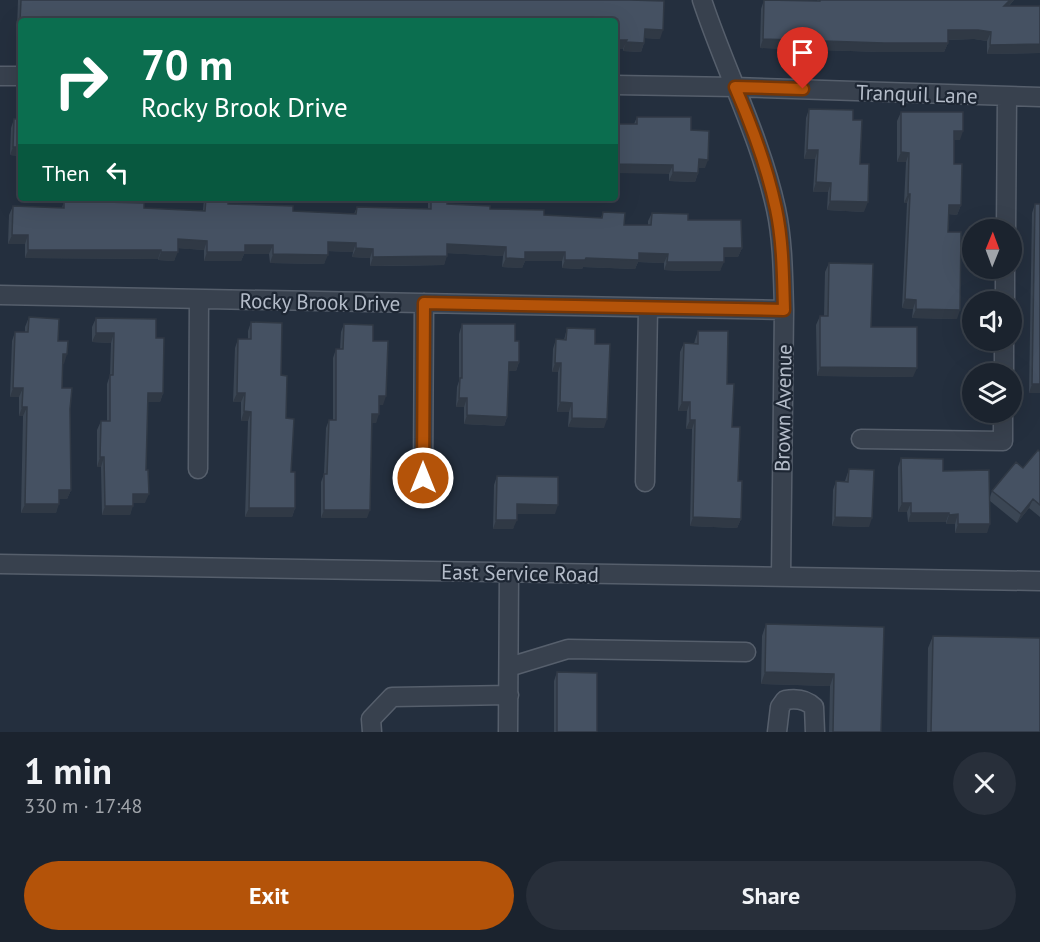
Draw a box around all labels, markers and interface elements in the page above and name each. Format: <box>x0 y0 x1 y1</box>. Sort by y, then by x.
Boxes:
pin <box>777 27 828 89</box>
icon: arrive <box>786 36 819 69</box>
text: 70 m <box>141 37 233 92</box>
icon: right <box>42 42 120 120</box>
street label: Tranquil Lane <box>856 78 978 110</box>
text: Rocky Brook Drive <box>141 90 348 124</box>
icon: left <box>101 156 134 189</box>
text: Then <box>42 159 89 187</box>
north arrow <box>962 219 1022 279</box>
map controls <box>962 219 1022 423</box>
street label: Rocky Brook Drive <box>239 287 401 317</box>
button: sound <box>962 291 1022 351</box>
street label: Brown Avenue <box>768 344 798 472</box>
button: layers <box>962 363 1022 423</box>
position arrow <box>391 446 455 510</box>
street label: East Service Road <box>441 558 599 588</box>
text: 1 min <box>24 747 112 794</box>
button: close <box>953 752 1016 815</box>
text: 330 m · 17:48 <box>24 793 142 819</box>
button: Exit <box>24 861 514 930</box>
button: Share <box>526 861 1016 930</box>

